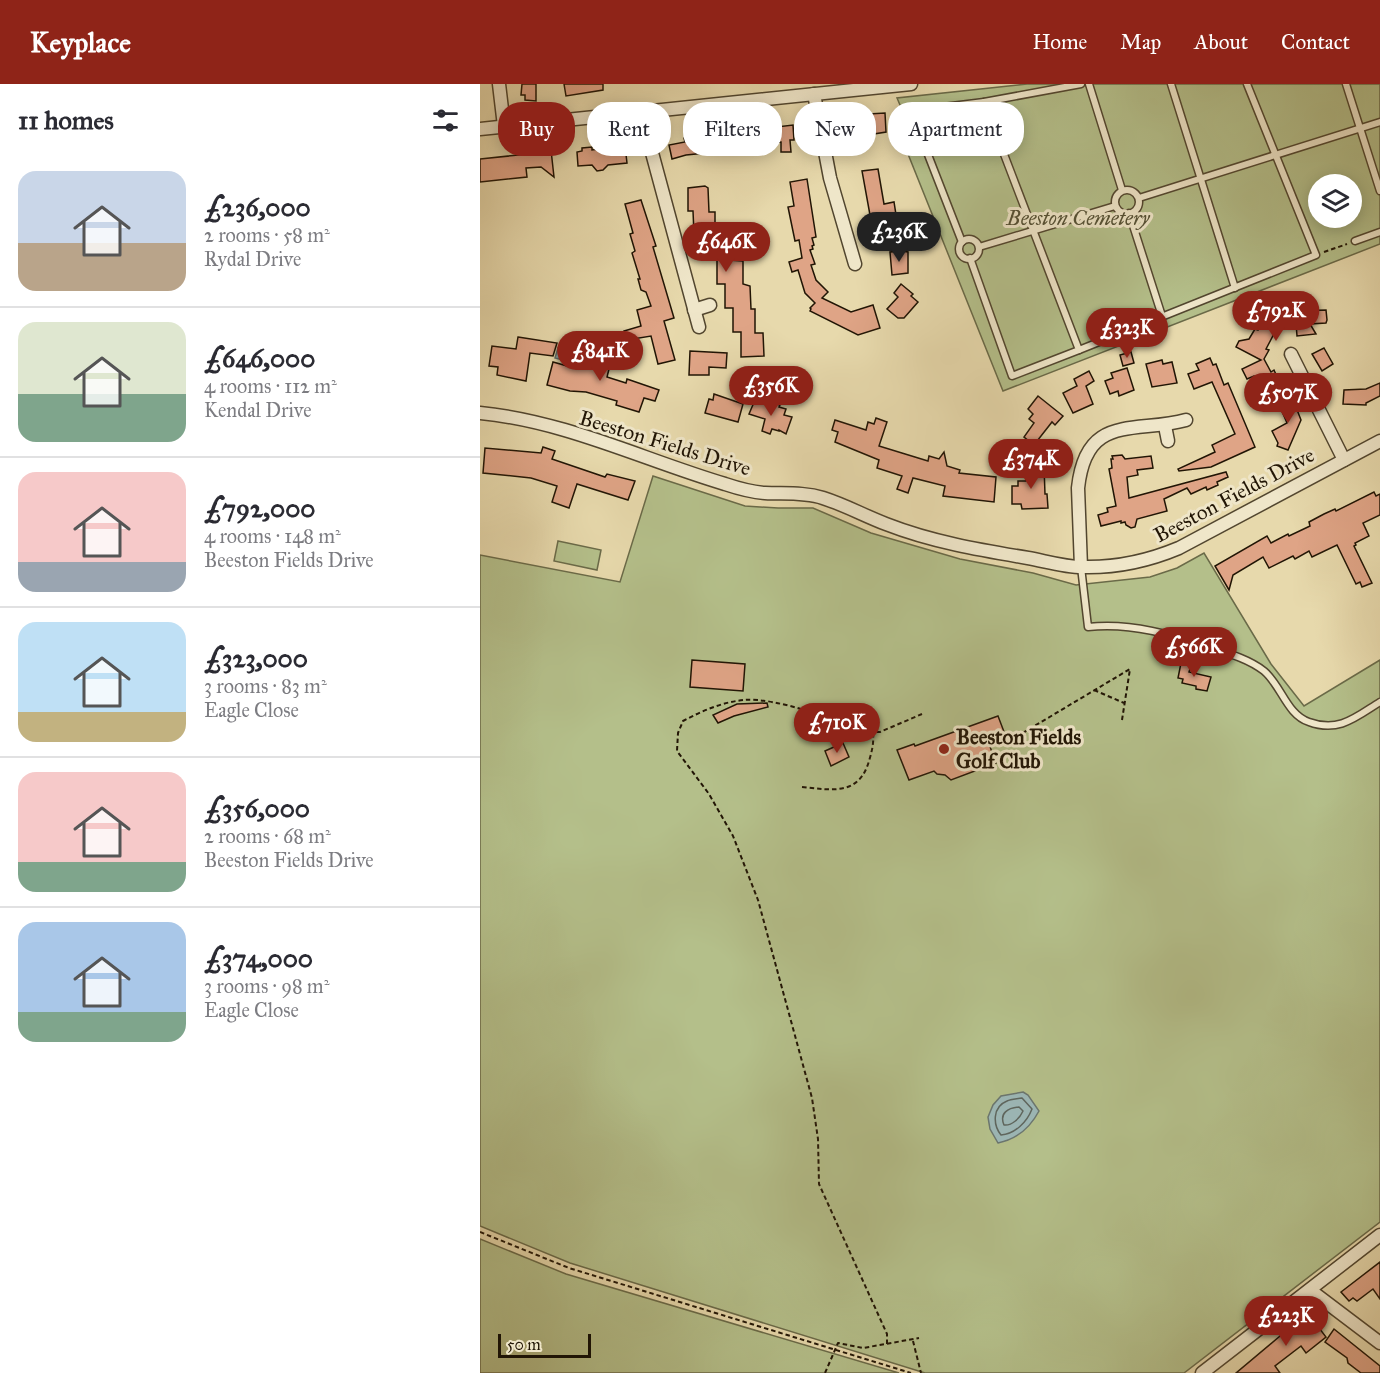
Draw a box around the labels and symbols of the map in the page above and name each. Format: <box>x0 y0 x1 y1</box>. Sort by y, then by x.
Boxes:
park label: Beeston Cemetery <box>1006 205 1151 231</box>
pin: £236K <box>857 212 941 263</box>
pin: £646K <box>684 222 768 273</box>
pin: £792K <box>1234 291 1318 342</box>
pin: £323K <box>1085 308 1169 359</box>
pin: £841K <box>558 331 642 382</box>
pin: £356K <box>729 366 813 417</box>
pin: £507K <box>1246 373 1330 424</box>
street label: Beeston Fields Drive <box>576 405 754 482</box>
pin: £374K <box>989 439 1073 490</box>
street label: Beeston Fields Drive <box>1149 442 1319 548</box>
pin: £566K <box>1152 627 1236 678</box>
pin: £710K <box>795 703 879 754</box>
place label: Beeston Fields Golf Club <box>956 724 1081 774</box>
marker: Beeston Fields Golf Club <box>937 742 951 756</box>
pin: £223K <box>1244 1296 1328 1347</box>
scale bar <box>498 1331 591 1358</box>

